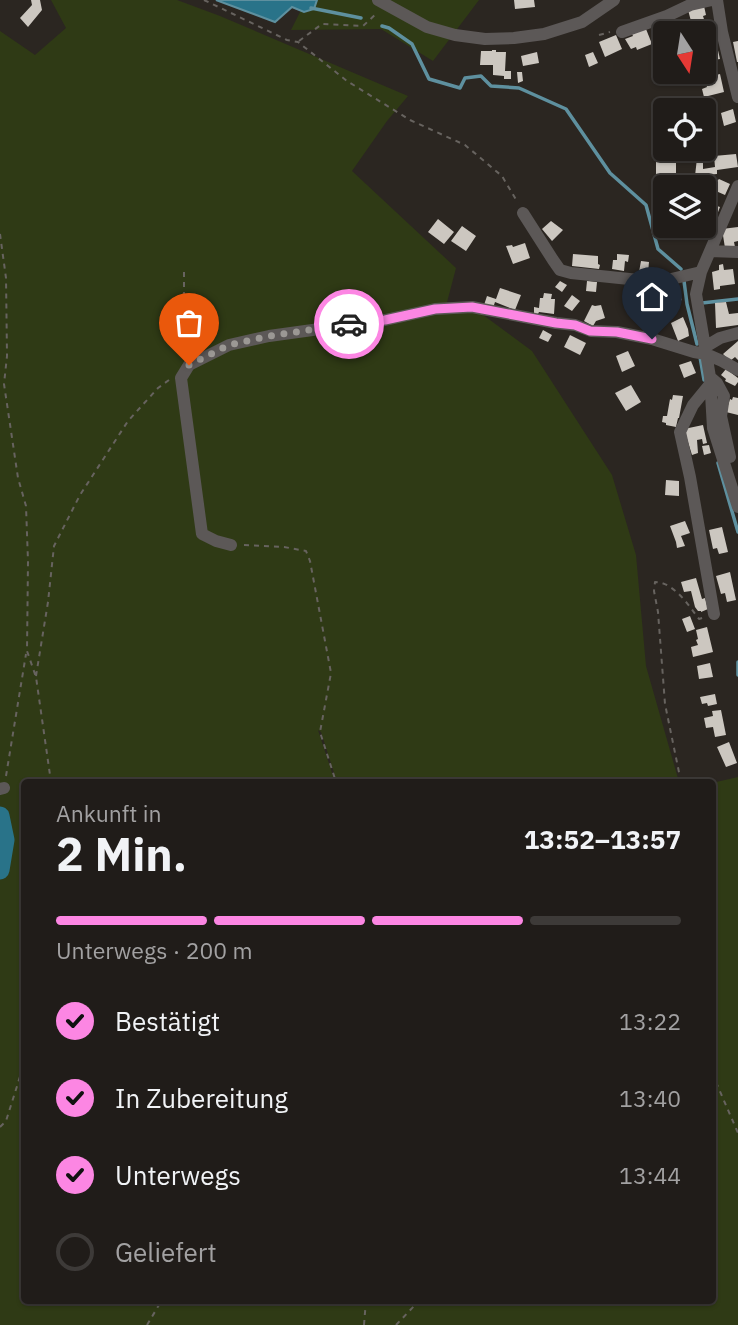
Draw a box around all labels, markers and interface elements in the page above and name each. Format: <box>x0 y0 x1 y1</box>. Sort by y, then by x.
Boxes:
north arrow <box>653 21 716 84</box>
map controls <box>653 21 716 238</box>
button: locate <box>653 98 716 161</box>
button: layers <box>653 175 716 238</box>
pin <box>622 267 682 339</box>
icon: home <box>633 278 671 316</box>
courier <box>314 289 384 359</box>
pin <box>159 293 219 365</box>
icon: bag <box>170 304 208 342</box>
icon: car <box>330 305 368 343</box>
text: Ankunft in <box>56 798 162 828</box>
text: 13:52–13:57 <box>524 822 681 856</box>
text: 2 Min. <box>56 824 187 884</box>
text: Unterwegs · 200 m <box>56 935 253 965</box>
icon: check <box>56 1002 94 1040</box>
text: Bestätigt <box>115 1004 220 1038</box>
text: 13:22 <box>619 1006 681 1036</box>
icon: check <box>56 1079 94 1117</box>
text: In Zubereitung <box>115 1081 288 1115</box>
text: 13:40 <box>619 1083 681 1113</box>
icon: check <box>56 1156 94 1194</box>
text: Unterwegs <box>115 1158 241 1192</box>
text: 13:44 <box>619 1160 681 1190</box>
text: Geliefert <box>115 1235 217 1269</box>

